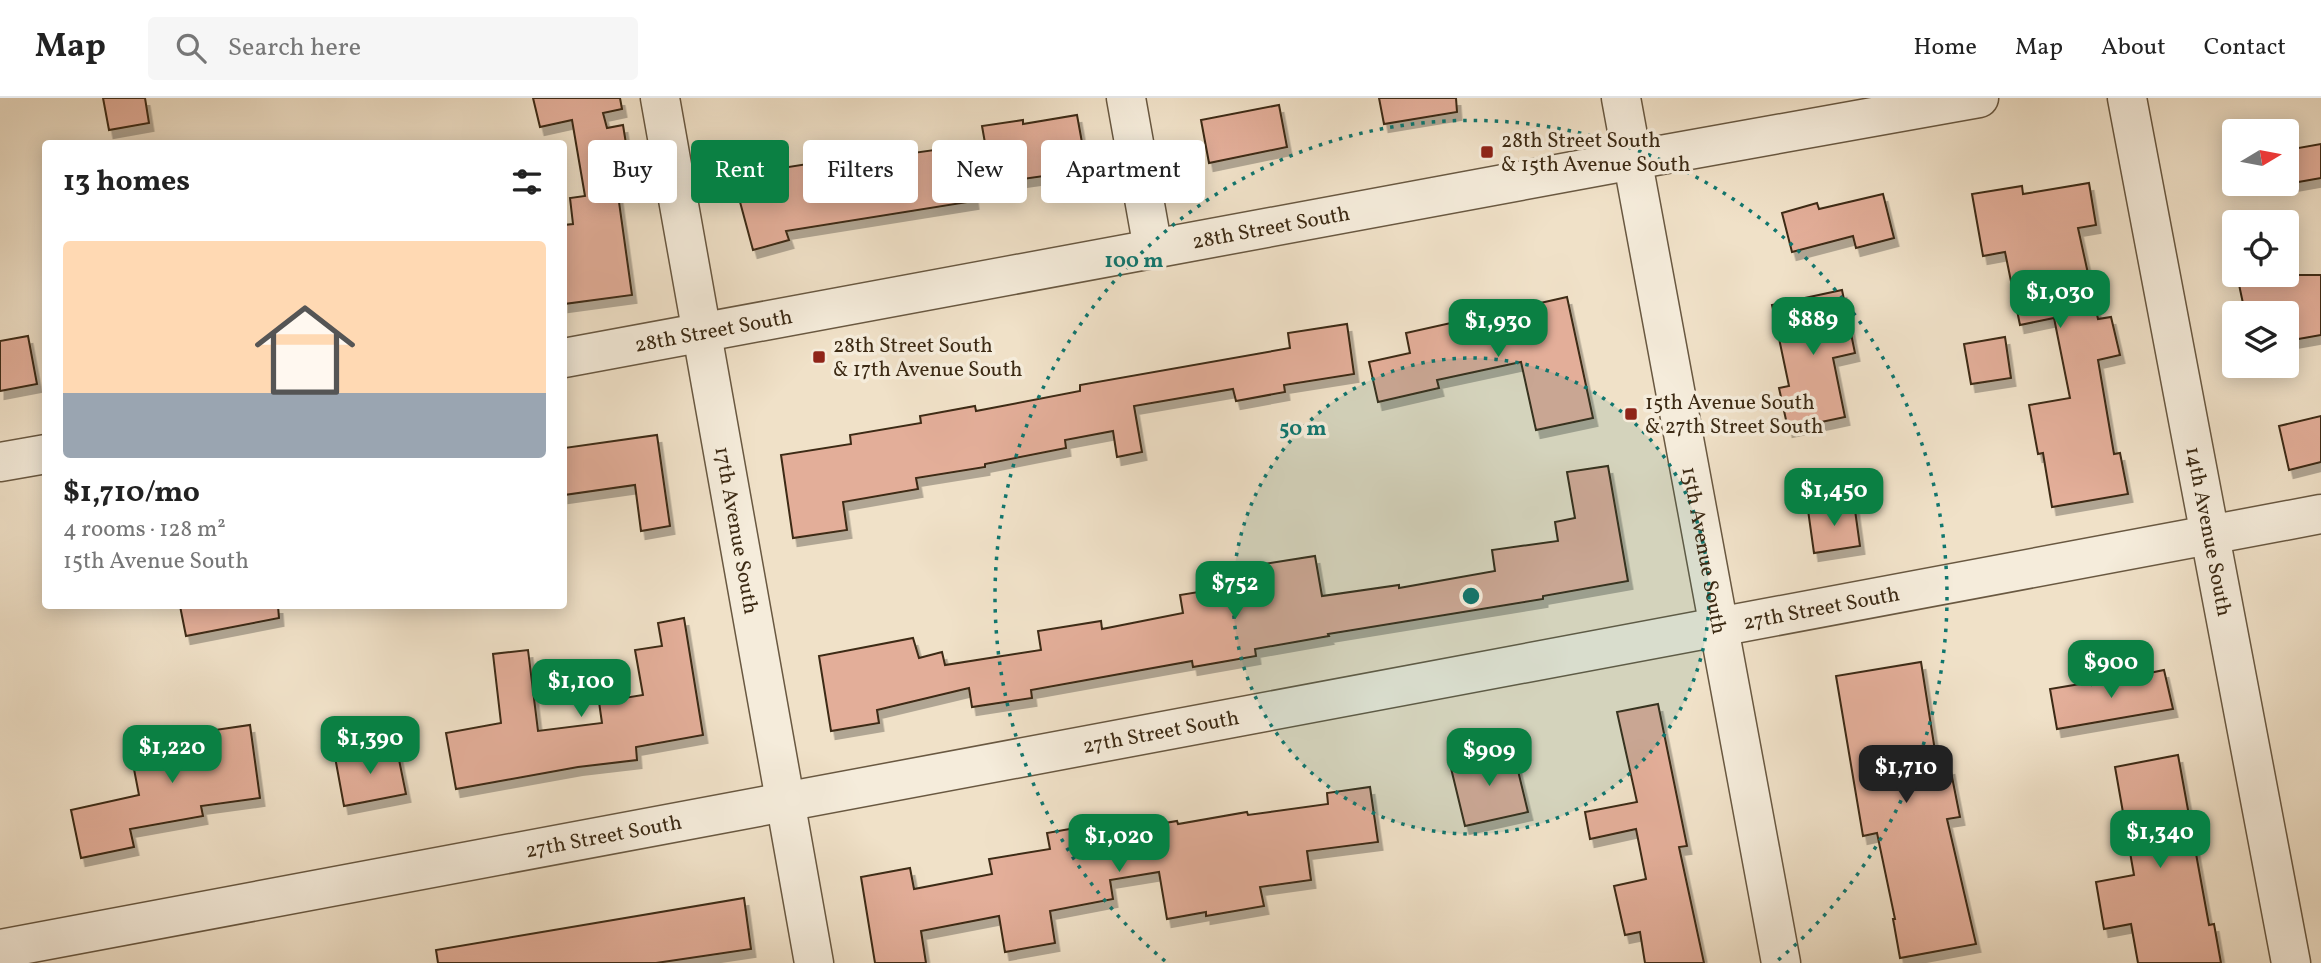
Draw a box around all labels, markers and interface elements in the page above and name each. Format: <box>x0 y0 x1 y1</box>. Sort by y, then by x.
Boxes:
search box <box>148 17 638 80</box>
text: Map <box>35 25 106 71</box>
icon: search <box>172 29 210 67</box>
text: Search here <box>228 30 361 66</box>
text: Home <box>1913 31 1977 65</box>
text: Map <box>2015 31 2063 65</box>
text: About <box>2101 31 2166 65</box>
text: Contact <box>2204 31 2286 65</box>
north arrow <box>2222 119 2300 196</box>
map controls <box>2222 119 2299 378</box>
place label: 28th Street South & 15th Avenue South <box>1501 127 1691 180</box>
chip: Buy <box>588 140 677 203</box>
chip: Rent <box>691 140 789 203</box>
chip: Filters <box>803 140 918 203</box>
chip: New <box>932 140 1027 203</box>
chip: Apartment <box>1041 140 1205 203</box>
marker: 28th Street South & 15th Avenue South <box>1479 144 1495 160</box>
text: 13 homes <box>63 161 190 203</box>
icon: filters <box>508 163 546 201</box>
street label: 28th Street South <box>1190 200 1353 257</box>
button: locate <box>2222 210 2299 287</box>
text: 100 m <box>1104 247 1164 276</box>
pin: $1,030 <box>2003 271 2117 330</box>
text: $1,030 <box>2026 277 2094 309</box>
icon: home <box>242 287 368 413</box>
pin: $889 <box>1772 298 1854 357</box>
pin: $1,930 <box>1441 300 1555 359</box>
button: layers <box>2222 301 2299 378</box>
street label: 28th Street South <box>632 303 795 361</box>
text: $889 <box>1788 304 1838 336</box>
text: $1,930 <box>1465 306 1531 338</box>
place label: 28th Street South & 17th Avenue South <box>833 332 1023 385</box>
marker: 28th Street South & 17th Avenue South <box>811 349 827 365</box>
place label: 15th Avenue South & 27th Street South <box>1645 389 1824 442</box>
marker: 15th Avenue South & 27th Street South <box>1623 406 1639 422</box>
text: 50 m <box>1279 415 1327 444</box>
street label: 17th Avenue South <box>706 444 765 617</box>
street label: 14th Avenue South <box>2177 444 2238 619</box>
street label: 15th Avenue South <box>1673 464 1733 637</box>
pin: $1,450 <box>1777 468 1891 528</box>
text: $1,710/mo <box>63 472 200 514</box>
text: $1,450 <box>1800 475 1868 507</box>
text: 4 rooms · 128 m² <box>63 514 226 546</box>
text: 15th Avenue South <box>63 546 249 578</box>
pin: $752 <box>1194 561 1276 621</box>
text: $752 <box>1212 568 1258 600</box>
street label: 27th Street South <box>1741 580 1902 638</box>
centre of rings <box>1459 584 1483 608</box>
pin: $900 <box>2070 640 2152 700</box>
text: $900 <box>2084 647 2138 679</box>
pin: $1,100 <box>524 660 638 719</box>
text: $1,100 <box>548 666 614 698</box>
street label: 27th Street South <box>1080 704 1242 762</box>
pin: $1,390 <box>313 716 427 776</box>
text: $1,390 <box>337 723 403 755</box>
pin: $1,220 <box>115 726 229 785</box>
pin: $909 <box>1448 728 1530 788</box>
text: $1,220 <box>139 732 205 764</box>
text: $909 <box>1463 735 1515 767</box>
pin: $1,710 <box>1849 746 1963 805</box>
text: $1,710 <box>1875 752 1937 784</box>
street label: 27th Street South <box>523 808 685 866</box>
pin: $1,340 <box>2103 810 2217 870</box>
pin: $1,020 <box>1062 814 1176 874</box>
text: $1,340 <box>2126 817 2194 849</box>
text: $1,020 <box>1085 821 1153 853</box>

